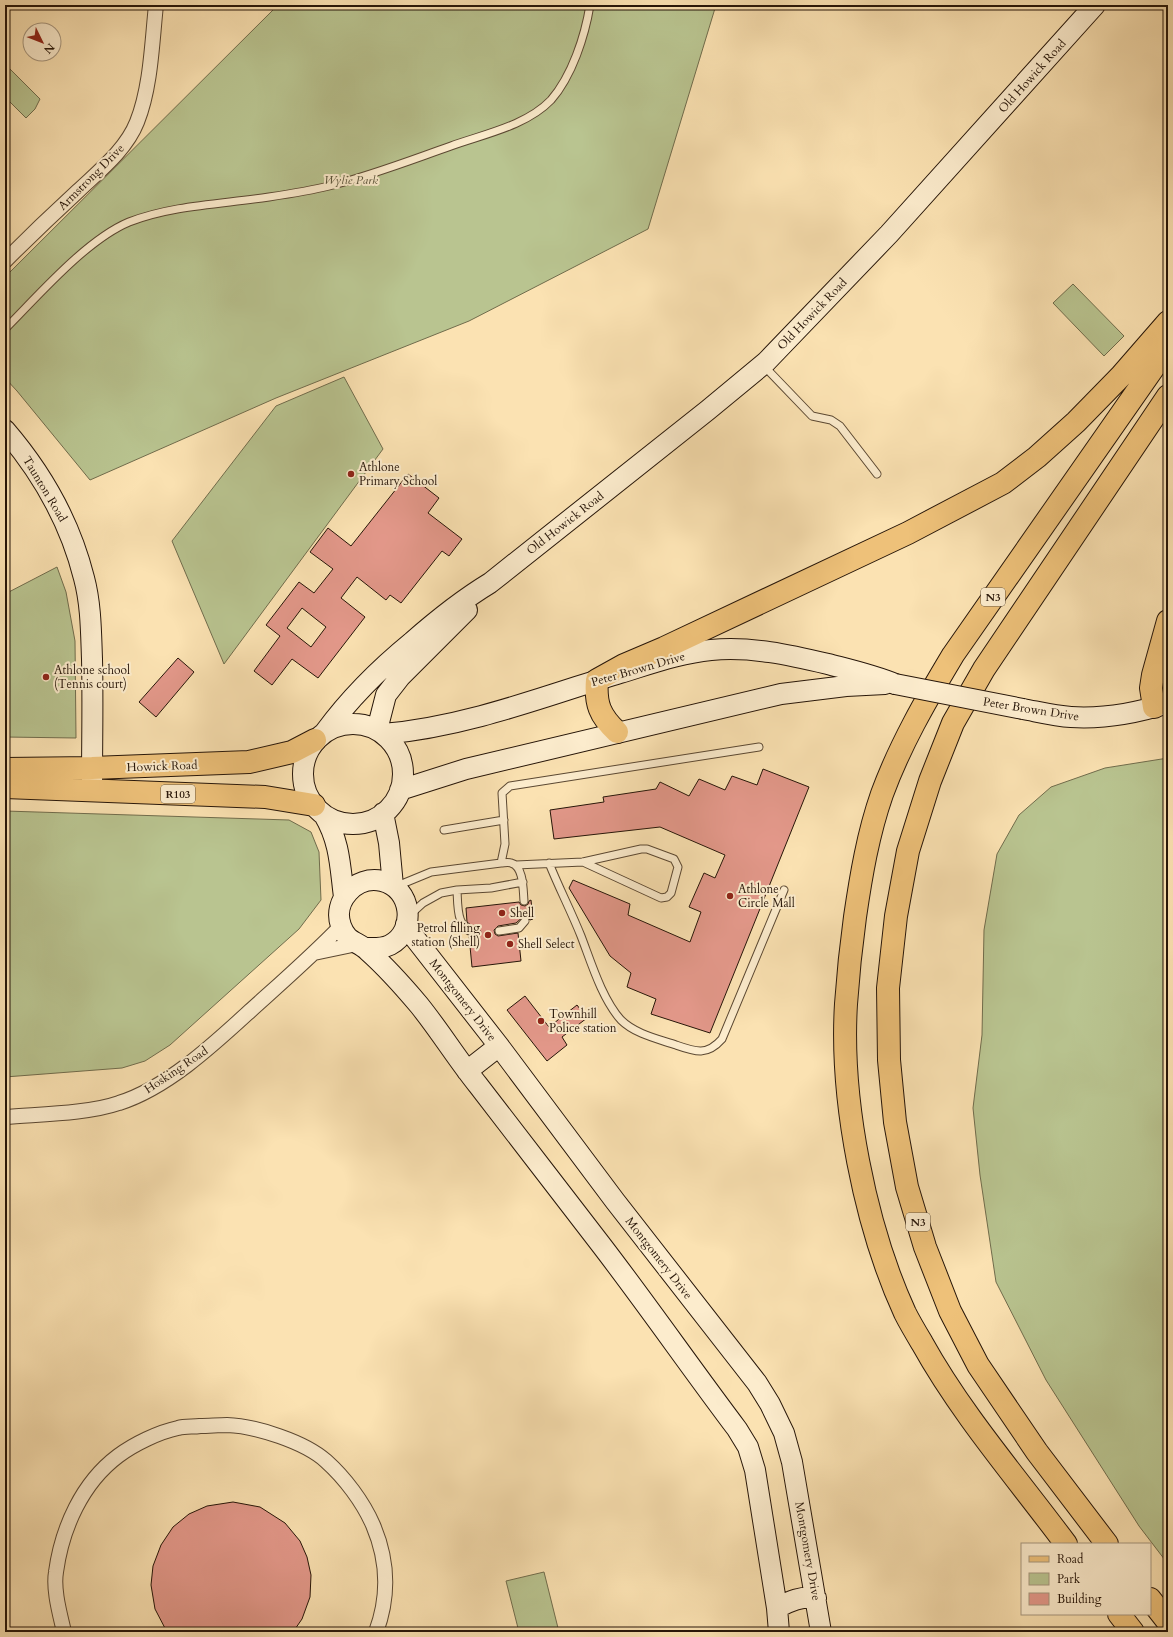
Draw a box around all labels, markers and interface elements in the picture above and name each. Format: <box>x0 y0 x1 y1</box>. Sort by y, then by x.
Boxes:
north arrow <box>22 22 62 62</box>
street label: Old Howick Road <box>995 35 1070 116</box>
text: N <box>40 40 58 57</box>
street label: Armstrong Drive <box>54 140 128 214</box>
park label: Wylie Park <box>324 172 378 188</box>
street label: Old Howick Road <box>774 274 851 353</box>
street label: Taunton Road <box>19 453 71 525</box>
place label: Athlone Primary School <box>359 459 437 489</box>
marker: Athlone Primary School <box>346 469 356 479</box>
street label: Old Howick Road <box>523 487 607 558</box>
road number: N3 <box>981 588 1005 606</box>
street label: Peter Brown Drive <box>589 648 687 690</box>
place label: Athlone school (Tennis court) <box>54 662 130 692</box>
marker: Athlone school (Tennis court) <box>41 672 51 682</box>
street label: Peter Brown Drive <box>982 694 1080 724</box>
street label: Howick Road <box>126 757 198 775</box>
road number: R103 <box>161 785 195 803</box>
place label: Athlone Circle Mall <box>738 881 795 911</box>
marker: Athlone Circle Mall <box>725 891 735 901</box>
place label: Shell <box>510 905 534 921</box>
marker: Shell <box>497 908 507 918</box>
place label: Petrol filling station (Shell) <box>412 920 480 950</box>
marker: Petrol filling station (Shell) <box>483 930 493 940</box>
place label: Shell Select <box>518 936 575 952</box>
marker: Shell Select <box>505 939 515 949</box>
street label: Montgomery Drive <box>426 956 500 1044</box>
place label: Townhill Police station <box>549 1006 617 1036</box>
marker: Townhill Police station <box>536 1016 546 1026</box>
street label: Hosking Road <box>141 1042 211 1097</box>
road number: N3 <box>906 1213 930 1231</box>
street label: Montgomery Drive <box>622 1214 696 1302</box>
street label: Montgomery Drive <box>791 1500 825 1602</box>
legend <box>1021 1543 1151 1615</box>
text: Road <box>1057 1551 1084 1567</box>
text: Park <box>1057 1571 1081 1587</box>
text: Building <box>1057 1591 1102 1607</box>

